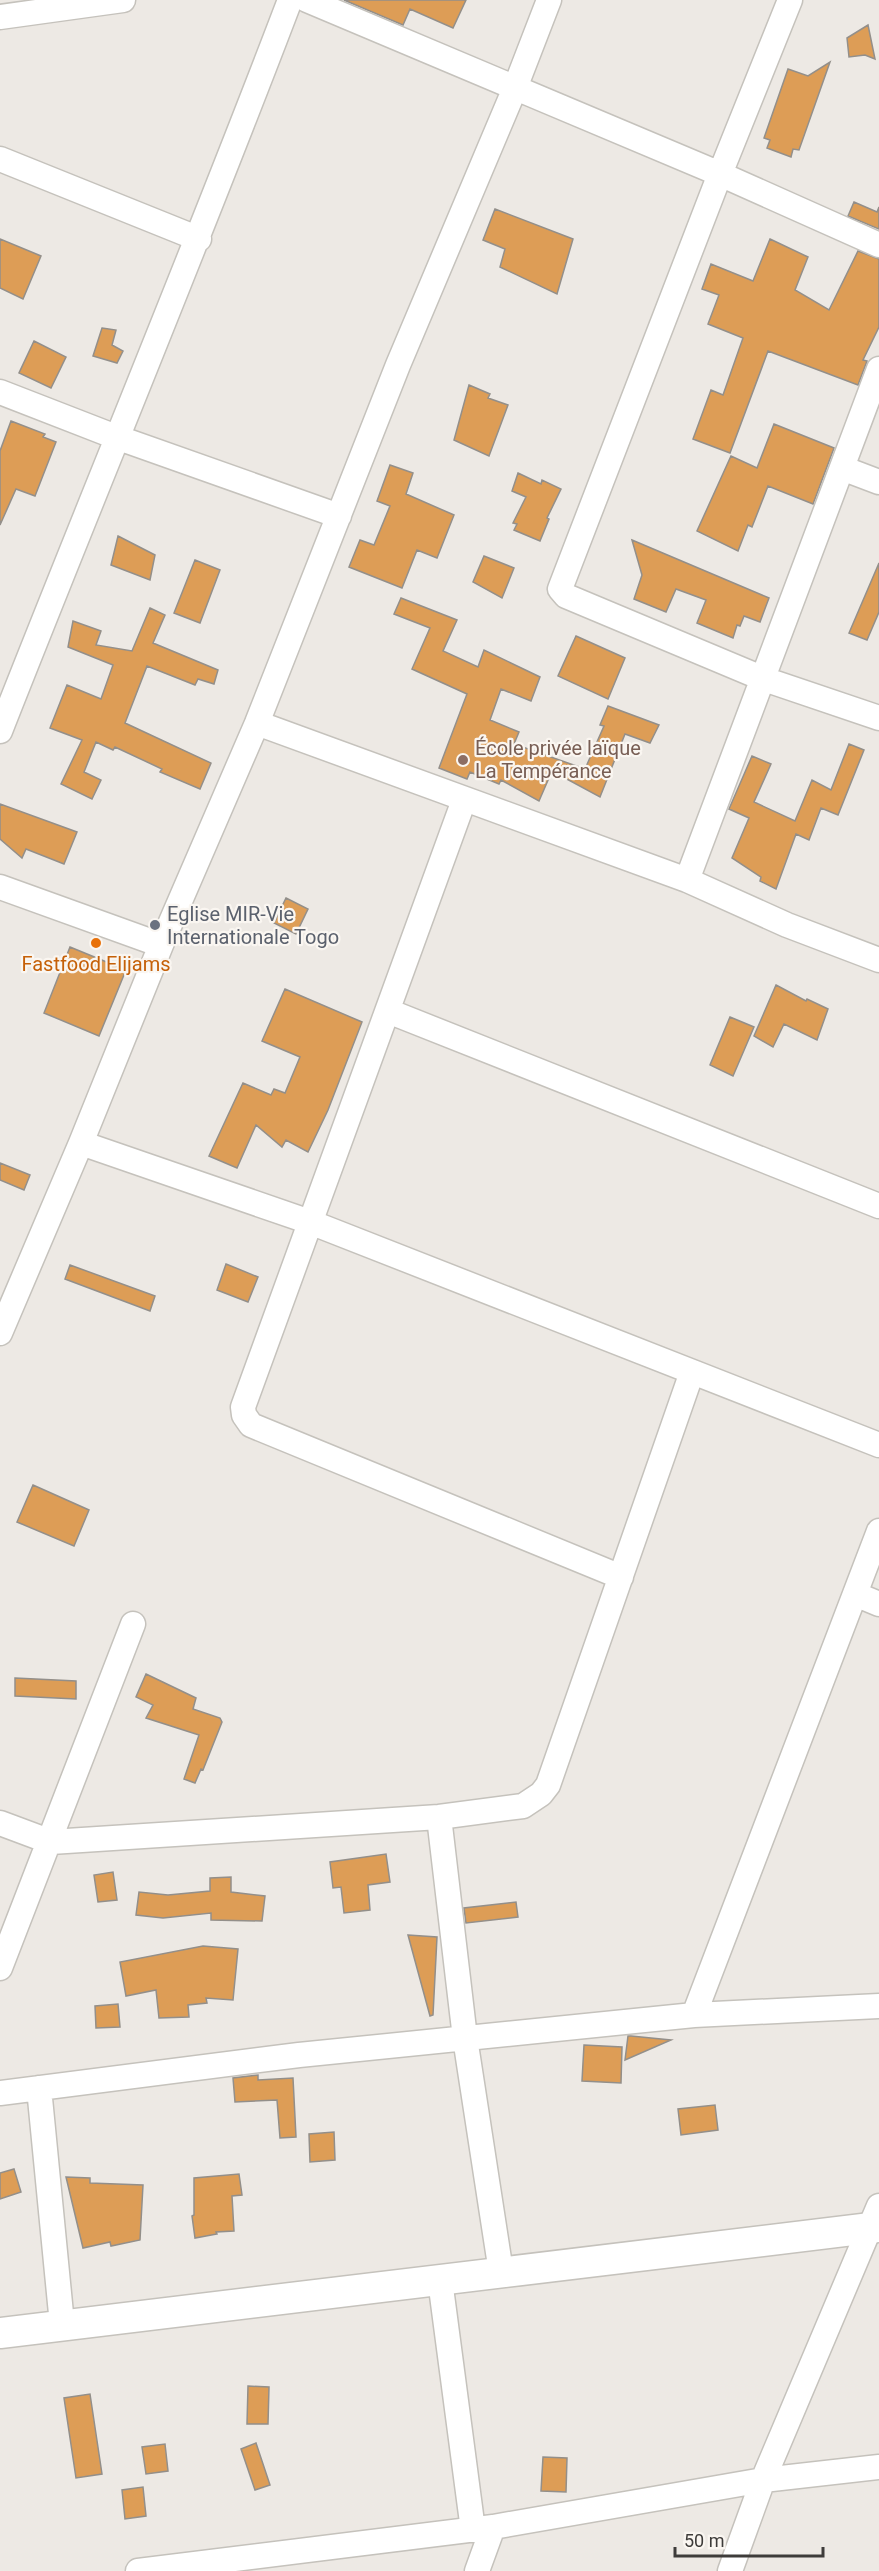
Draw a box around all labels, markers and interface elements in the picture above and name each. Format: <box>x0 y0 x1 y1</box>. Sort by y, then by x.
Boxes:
place label: École privée laïque La Tempérance <box>475 736 641 783</box>
marker: École privée laïque La Tempérance <box>456 753 470 767</box>
place label: Eglise MIR-Vie Internationale Togo <box>167 902 339 949</box>
marker: Eglise MIR-Vie Internationale Togo <box>148 918 162 932</box>
marker: Fastfood Elijams <box>89 936 103 950</box>
place label: Fastfood Elijams <box>21 952 171 976</box>
scale bar <box>675 2520 824 2558</box>
text: 50 m <box>684 2530 724 2551</box>

